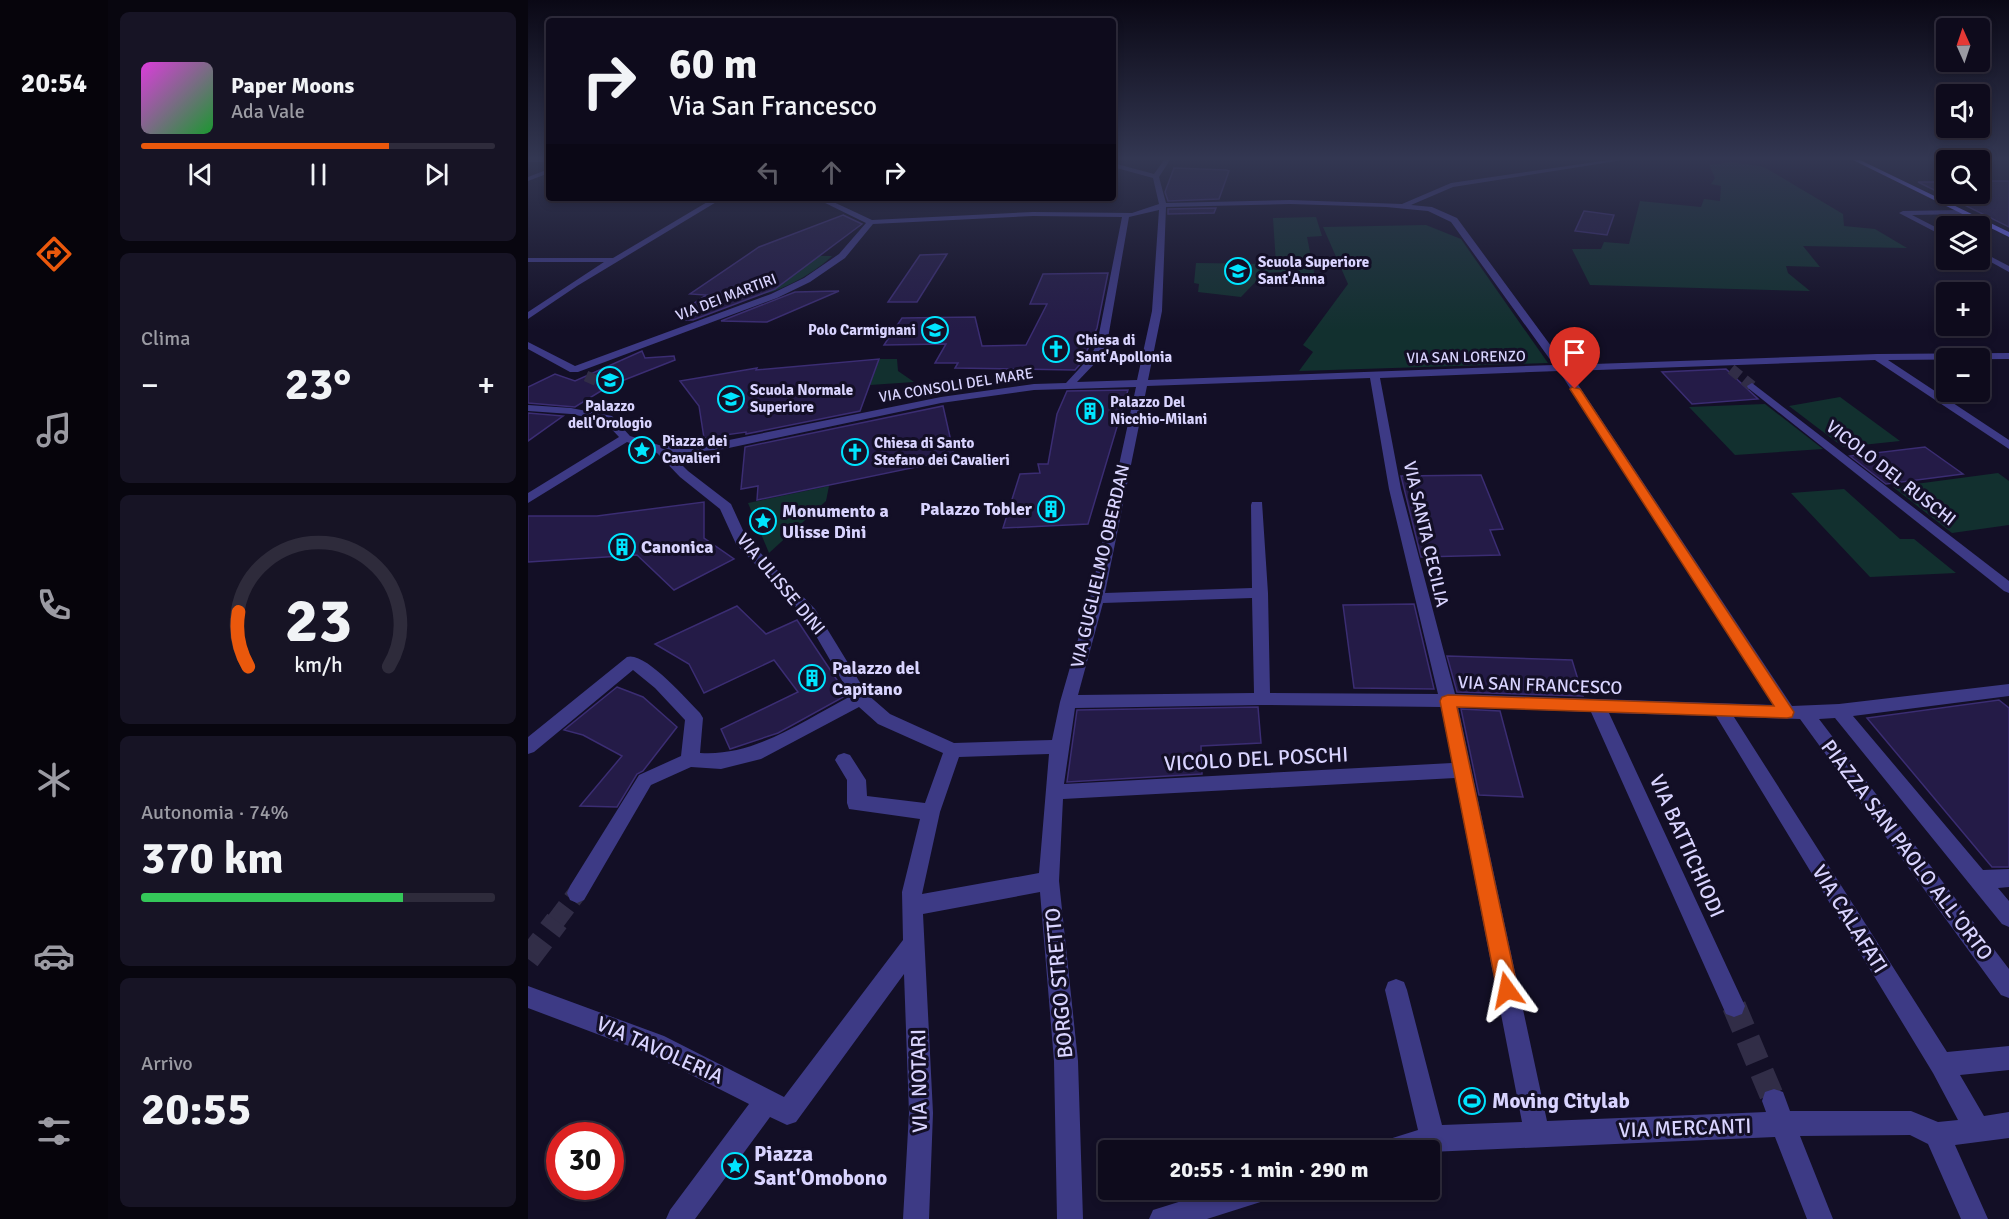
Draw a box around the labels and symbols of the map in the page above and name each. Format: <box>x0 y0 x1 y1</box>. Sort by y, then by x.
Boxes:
north arrow <box>1936 18 1990 72</box>
place label: Scuola Superiore Sant'Anna <box>1258 253 1369 288</box>
school or university icon: Scuola Superiore Sant'Anna <box>1223 256 1253 286</box>
street label: VIA DEI MARTIRI <box>673 269 779 325</box>
school or university icon: Polo Carmignani <box>920 315 950 345</box>
place label: Polo Carmignani <box>808 321 916 339</box>
pin <box>1549 327 1600 389</box>
place label: Chiesa di Sant'Apollonia <box>1076 331 1172 366</box>
church icon: Chiesa di Sant'Apollonia <box>1041 334 1071 364</box>
street label: VIA SAN LORENZO <box>1406 347 1526 367</box>
street label: VIA CONSOLI DEL MARE <box>878 364 1034 406</box>
school or university icon: Palazzo dell'Orologio <box>595 365 625 395</box>
place label: Scuola Normale Superiore <box>750 381 853 416</box>
school or university icon: Scuola Normale Superiore <box>716 384 746 414</box>
place label: Palazzo Del Nicchio-Milani <box>1110 393 1207 428</box>
building icon: Palazzo Del Nicchio-Milani <box>1075 396 1105 426</box>
place label: Palazzo dell'Orologio <box>568 397 652 432</box>
street label: VICOLO DEL RUSCHI <box>1822 415 1960 531</box>
place label: Piazza dei Cavalieri <box>662 432 727 467</box>
place label: Chiesa di Santo Stefano dei Cavalieri <box>874 434 1010 469</box>
place icon: Piazza dei Cavalieri <box>627 435 657 465</box>
church icon: Chiesa di Santo Stefano dei Cavalieri <box>840 437 870 467</box>
street label: VIA SANTA CECILIA <box>1399 459 1453 609</box>
street label: VIA GUGLIELMO OBERDAN <box>1066 462 1134 670</box>
building icon: Palazzo Tobler <box>1036 494 1066 524</box>
place label: Palazzo Tobler <box>920 498 1033 520</box>
place label: Monumento a Ulisse Dini <box>782 500 889 543</box>
place icon: Monumento a Ulisse Dini <box>748 506 778 536</box>
street label: VIA ULISSE DINI <box>732 529 830 639</box>
building icon: Canonica <box>607 532 637 562</box>
place label: Canonica <box>641 536 713 558</box>
place label: Palazzo del Capitano <box>832 657 920 700</box>
building icon: Palazzo del Capitano <box>797 663 827 693</box>
street label: VIA SAN FRANCESCO <box>1457 671 1623 699</box>
street label: PIAZZA SAN PAOLO ALL'ORTO <box>1815 735 1999 965</box>
street label: VICOLO DEL POSCHI <box>1163 741 1349 777</box>
street label: VIA BATTICHIODI <box>1644 770 1730 922</box>
street label: VIA CALAFATI <box>1807 860 1893 978</box>
street label: BORGO STRETTO <box>1039 907 1079 1059</box>
position arrow <box>1475 958 1539 1022</box>
street label: VIA TAVOLERIA <box>592 1010 728 1090</box>
street label: VIA NOTARI <box>905 1029 933 1133</box>
sports icon: Moving Citylab <box>1457 1086 1487 1116</box>
place label: Moving Citylab <box>1492 1088 1630 1114</box>
street label: VIA MERCANTI <box>1618 1113 1752 1143</box>
speed limit sign: 30 <box>546 1122 624 1200</box>
place label: Piazza Sant'Omobono <box>754 1141 887 1191</box>
place icon: Piazza Sant'Omobono <box>720 1151 750 1181</box>

